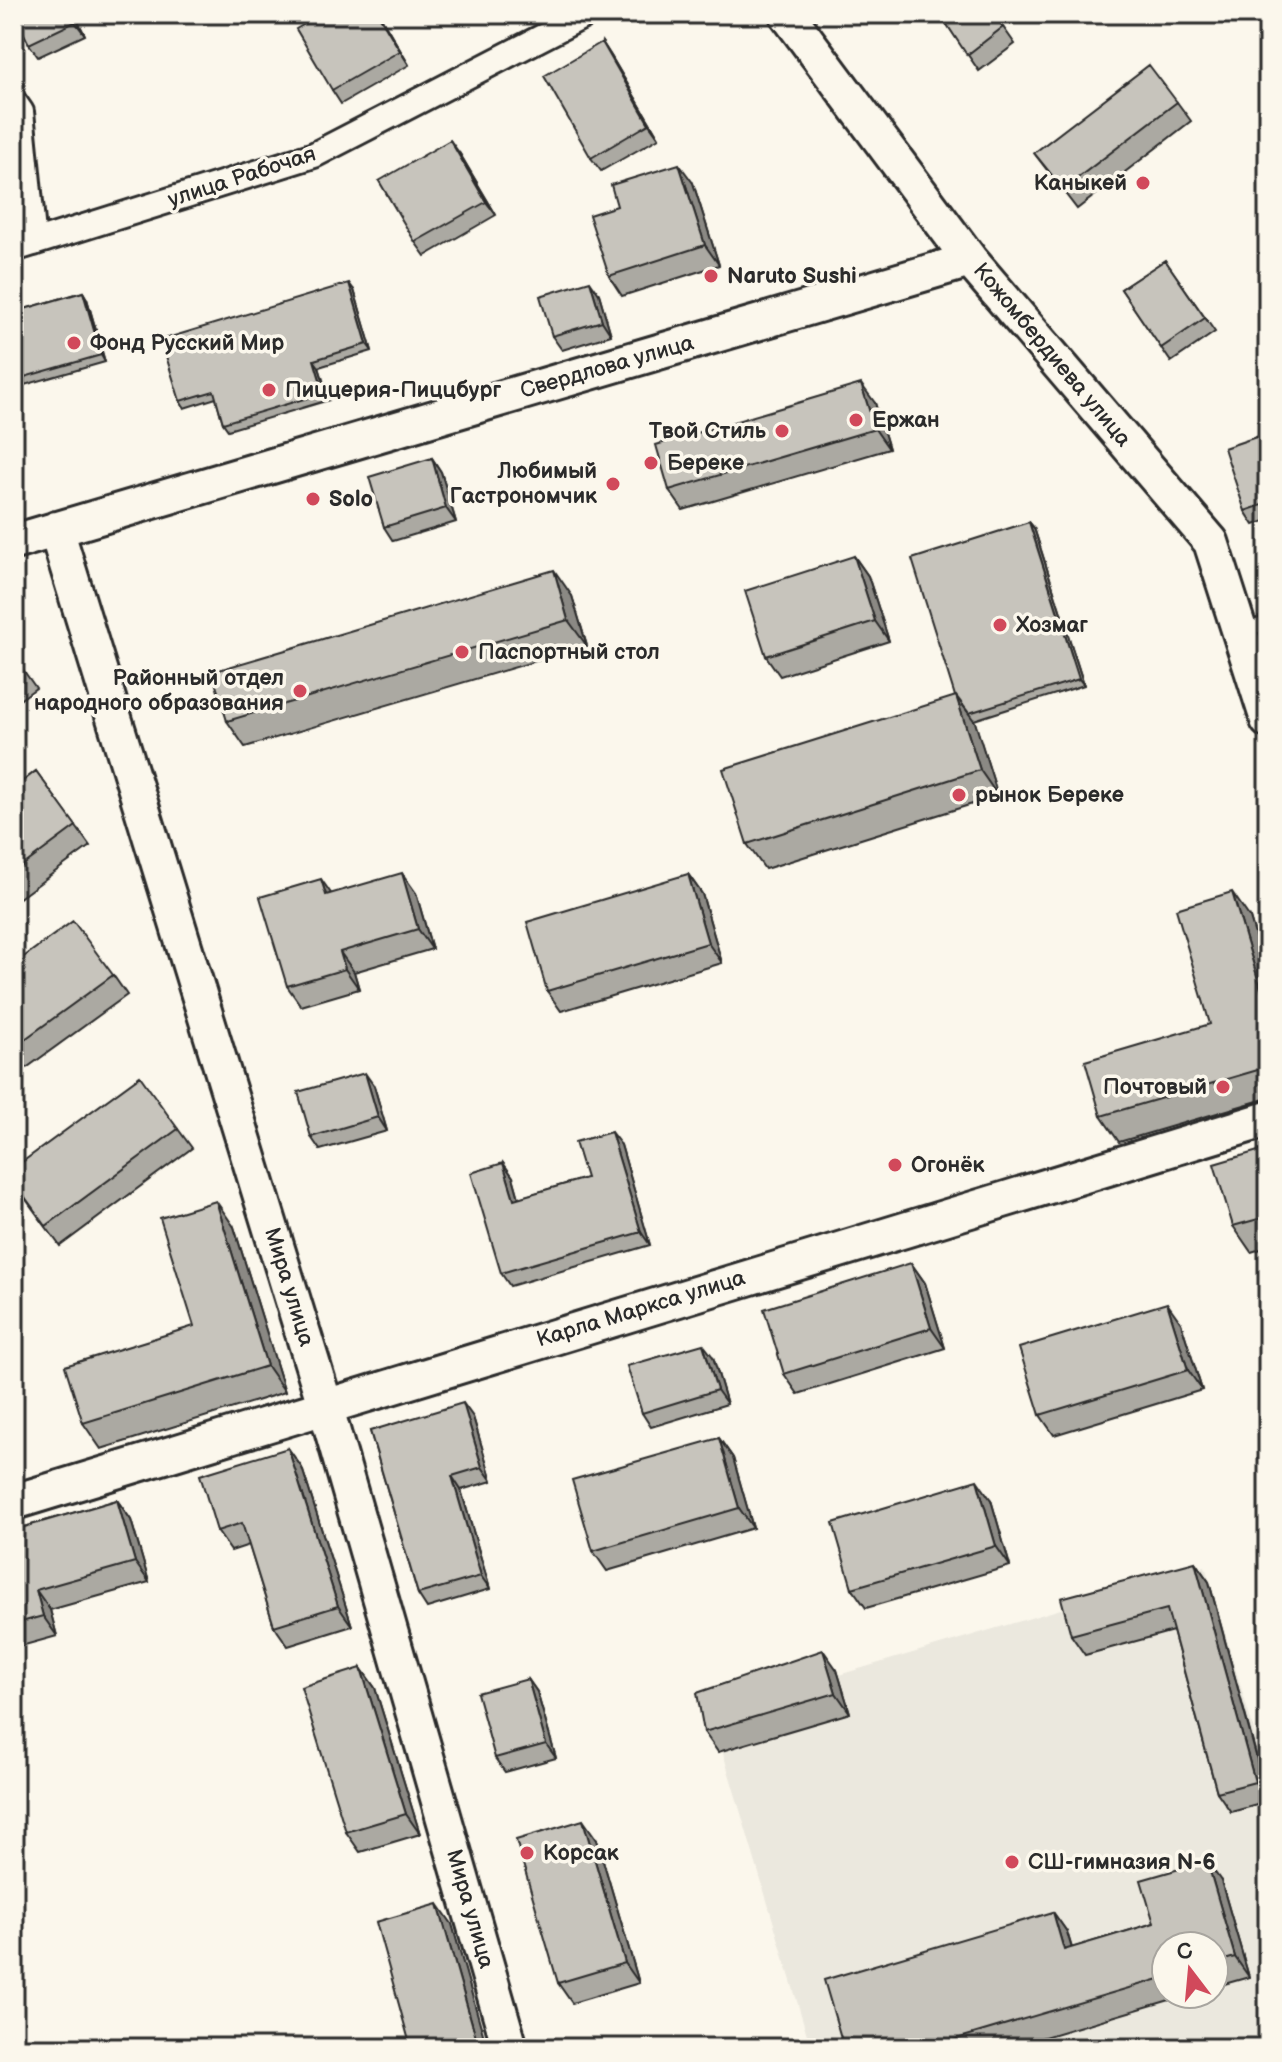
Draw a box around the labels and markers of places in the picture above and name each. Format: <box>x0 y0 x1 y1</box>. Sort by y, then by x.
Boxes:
place label: Каныкей <box>1034 170 1127 197</box>
marker: Каныкей <box>1134 174 1152 192</box>
place label: Naruto Sushi <box>727 263 857 290</box>
marker: Naruto Sushi <box>702 267 720 285</box>
place label: Фонд Русский Мир <box>90 330 284 357</box>
marker: Фонд Русский Мир <box>65 334 83 352</box>
place label: Пиццерия-Пиццбург <box>285 377 502 404</box>
marker: Пиццерия-Пиццбург <box>260 381 278 399</box>
place label: Ержан <box>872 407 940 434</box>
marker: Ержан <box>847 411 865 429</box>
place label: Твой Стиль <box>649 418 767 445</box>
marker: Твой Стиль <box>773 422 791 440</box>
place label: Береке <box>667 450 744 477</box>
marker: Береке <box>642 454 660 472</box>
place label: Любимый Гастрономчик <box>449 458 597 510</box>
marker: Любимый Гастрономчик <box>604 475 622 493</box>
place label: Solo <box>329 486 373 513</box>
marker: Solo <box>304 490 322 508</box>
place label: Хозмаг <box>1015 612 1088 639</box>
marker: Хозмаг <box>991 616 1009 634</box>
place label: Паспортный стол <box>478 639 660 666</box>
marker: Паспортный стол <box>453 643 471 661</box>
place label: Районный отдел народного образования <box>34 665 284 717</box>
marker: Районный отдел народного образования <box>291 682 309 700</box>
place label: рынок Береке <box>975 782 1124 809</box>
marker: рынок Береке <box>950 786 968 804</box>
place label: Почтовый <box>1103 1074 1207 1101</box>
marker: Почтовый <box>1214 1078 1232 1096</box>
place label: Огонёк <box>911 1152 984 1179</box>
marker: Огонёк <box>886 1156 904 1174</box>
place label: Корсак <box>543 1840 619 1867</box>
marker: Корсак <box>518 1844 536 1862</box>
place label: СШ-гимназия N-6 <box>1028 1849 1216 1876</box>
marker: СШ-гимназия N-6 <box>1003 1853 1021 1871</box>

